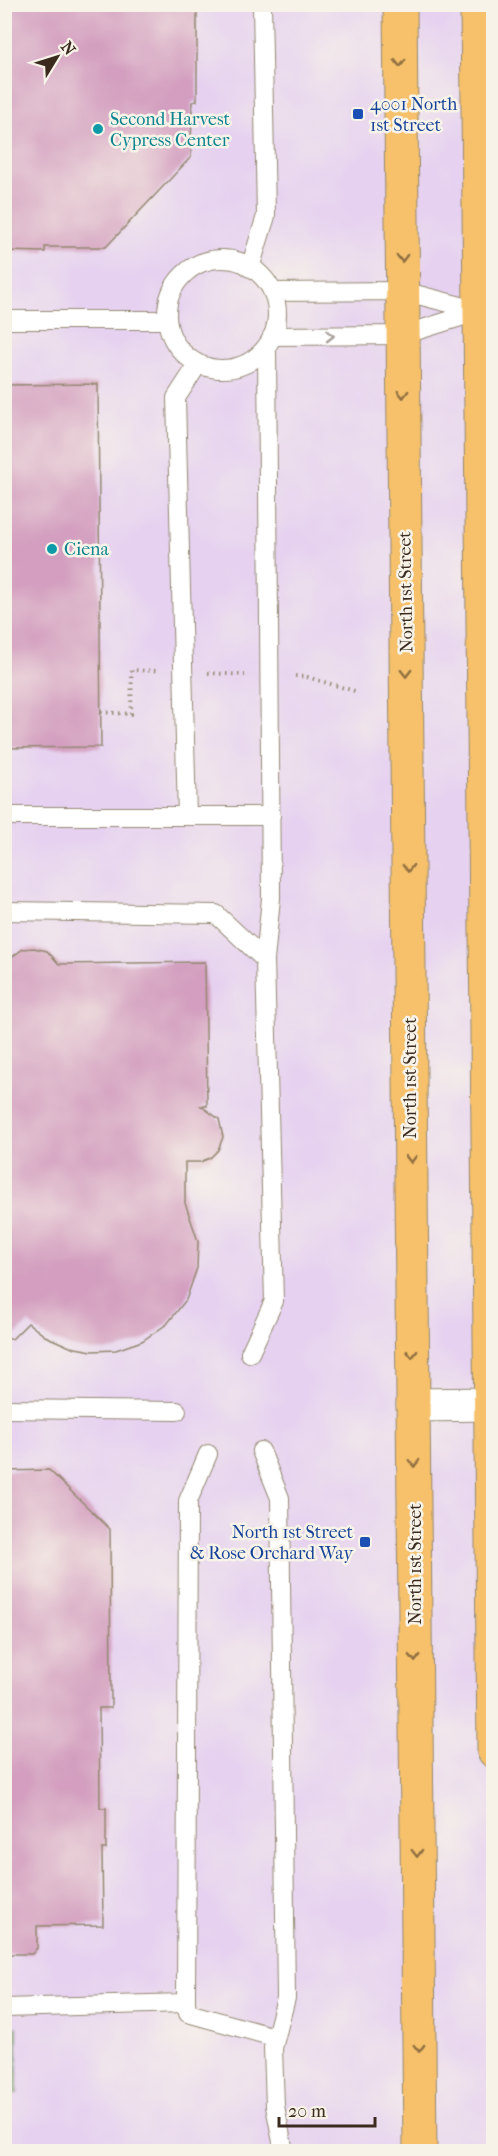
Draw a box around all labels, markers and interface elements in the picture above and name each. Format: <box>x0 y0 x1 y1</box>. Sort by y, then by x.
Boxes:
north arrow <box>27 27 87 87</box>
text: N <box>57 37 80 59</box>
one-way arrow <box>394 58 407 67</box>
place label: 4001 North 1st Street <box>370 94 457 136</box>
marker: 4001 North 1st Street <box>351 107 365 121</box>
place label: Second Harvest Cypress Center <box>110 109 231 151</box>
marker: Second Harvest Cypress Center <box>91 122 105 136</box>
one-way arrow <box>396 253 409 262</box>
one-way arrow <box>326 330 335 342</box>
one-way arrow <box>397 389 410 398</box>
street label: North 1st Street <box>394 531 418 653</box>
place label: Ciena <box>64 539 110 560</box>
marker: Ciena <box>45 542 59 556</box>
one-way arrow <box>400 668 413 677</box>
one-way arrow <box>402 863 415 872</box>
street label: North 1st Street <box>400 1017 421 1139</box>
one-way arrow <box>405 1155 417 1164</box>
one-way arrow <box>406 1350 418 1359</box>
one-way arrow <box>408 1459 420 1468</box>
street label: North 1st Street <box>405 1503 426 1625</box>
place label: North 1st Street & Rose Orchard Way <box>190 1522 354 1564</box>
marker: North 1st Street & Rose Orchard Way <box>358 1535 372 1549</box>
one-way arrow <box>409 1654 421 1663</box>
one-way arrow <box>411 1849 423 1858</box>
one-way arrow <box>413 2044 425 2053</box>
scale bar <box>279 2090 375 2128</box>
text: 20 m <box>288 2101 326 2122</box>

